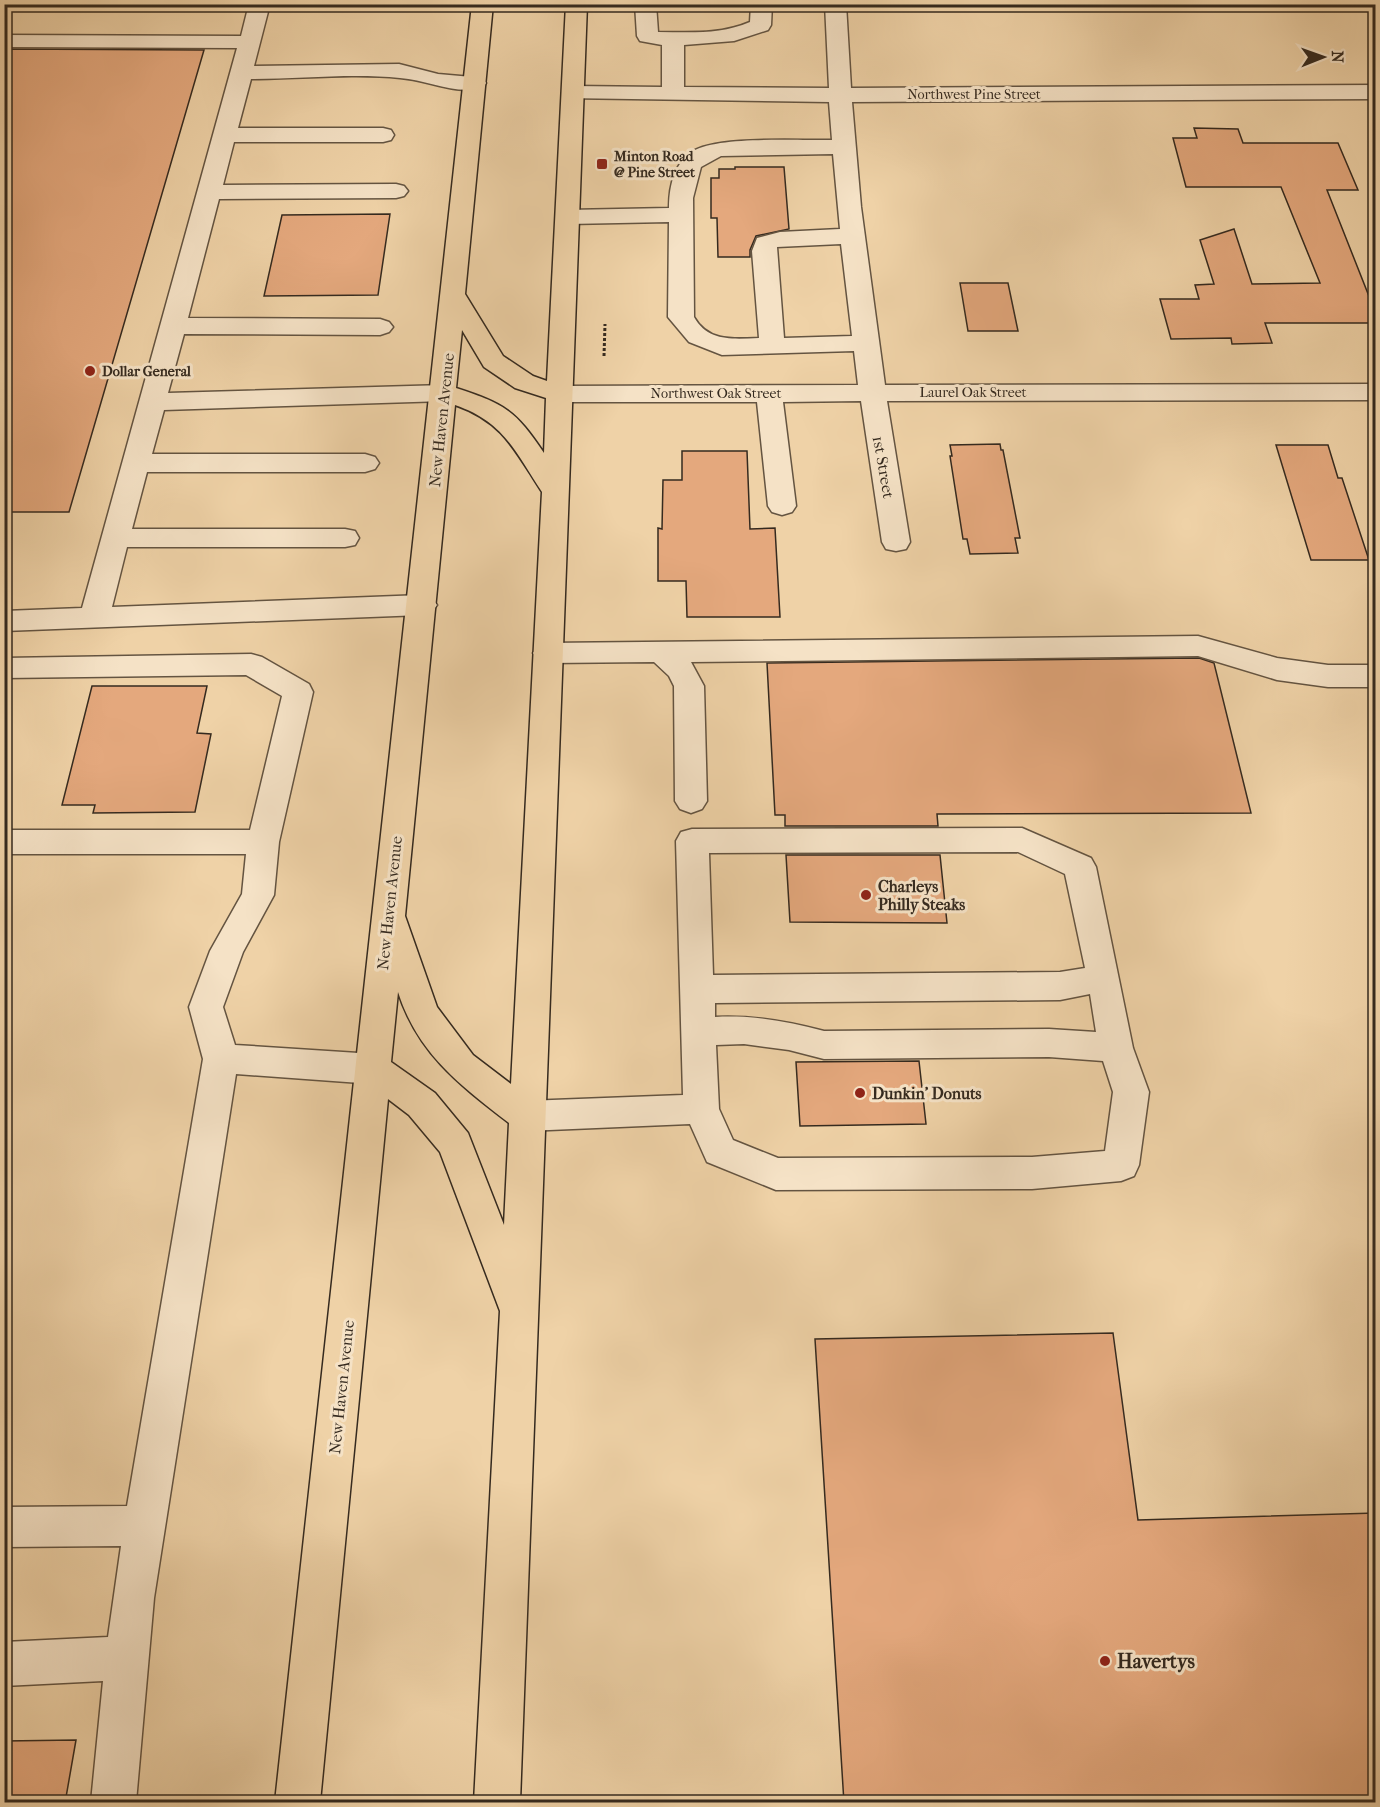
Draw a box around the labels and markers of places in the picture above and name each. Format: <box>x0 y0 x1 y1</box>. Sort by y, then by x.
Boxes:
place label: Minton Road @ Pine Street <box>613 148 696 181</box>
marker: Minton Road @ Pine Street <box>595 157 609 171</box>
place label: Dollar General <box>102 363 191 380</box>
marker: Dollar General <box>83 364 97 378</box>
place label: Charleys Philly Steaks <box>878 877 965 915</box>
marker: Charleys Philly Steaks <box>859 888 873 902</box>
place label: Dunkin' Donuts <box>872 1084 982 1103</box>
marker: Dunkin' Donuts <box>853 1086 867 1100</box>
place label: Havertys <box>1117 1650 1196 1673</box>
marker: Havertys <box>1098 1654 1112 1668</box>

